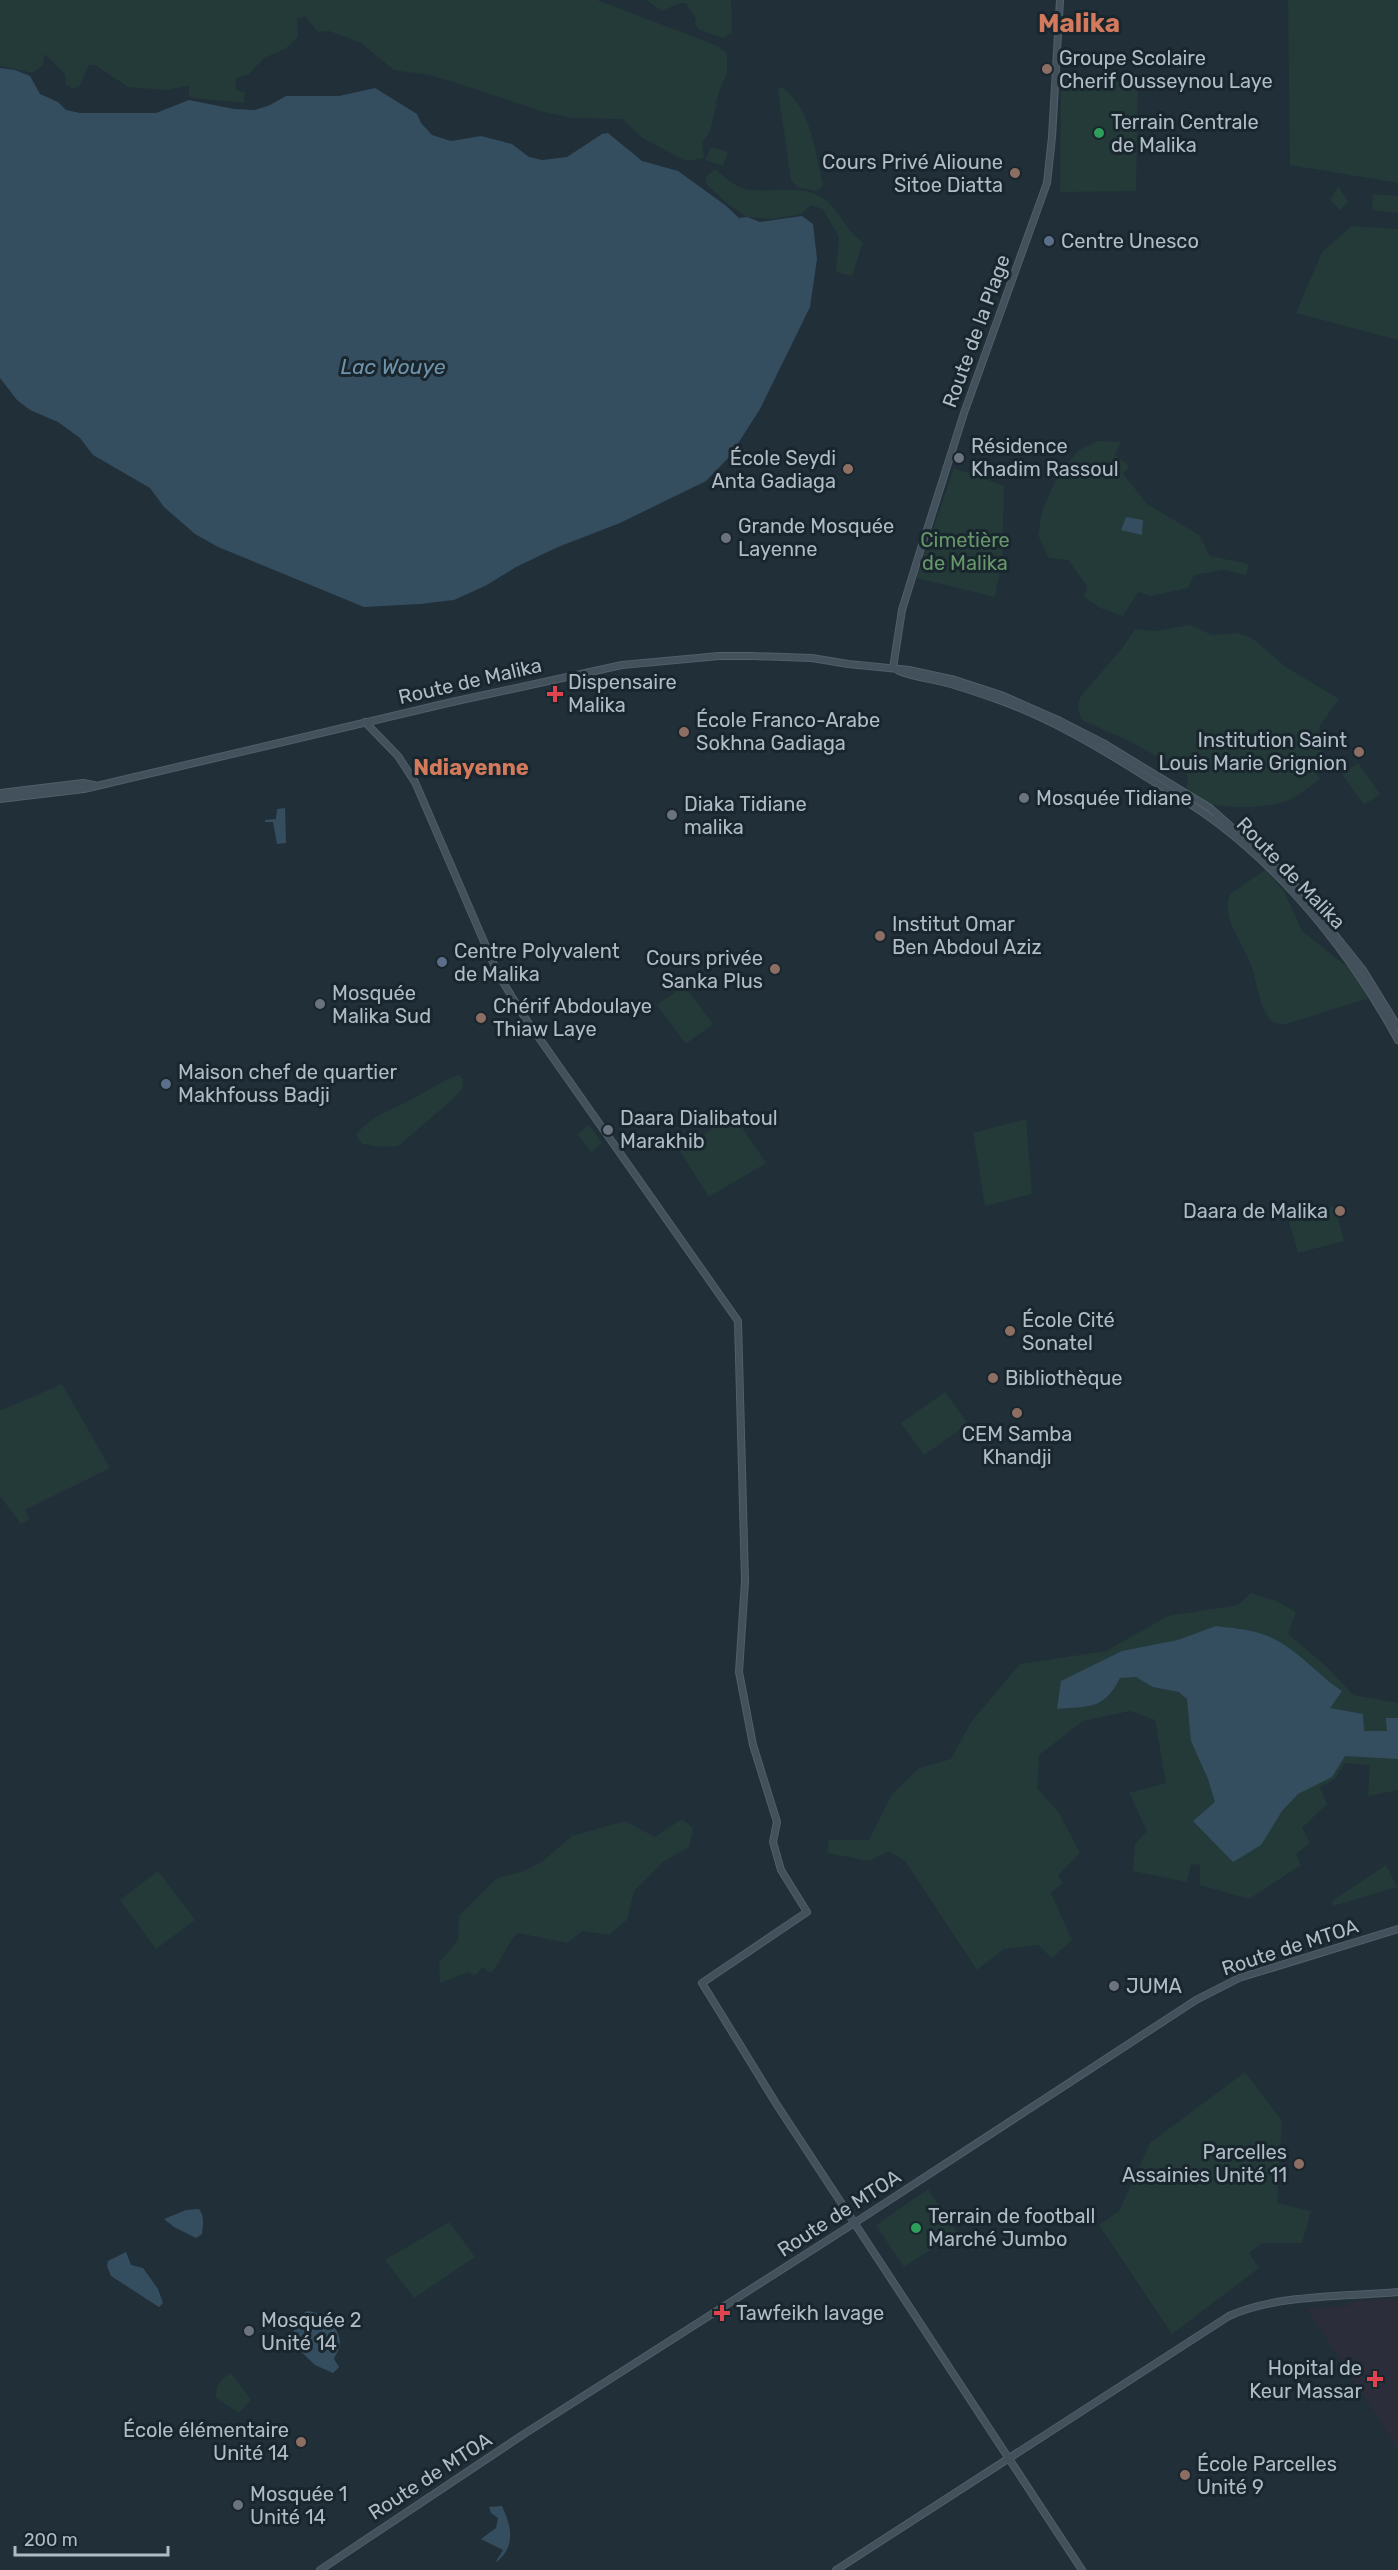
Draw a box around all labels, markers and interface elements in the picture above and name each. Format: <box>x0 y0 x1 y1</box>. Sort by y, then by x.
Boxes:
district label: Malika <box>1038 8 1120 39</box>
place label: Groupe Scolaire Cherif Ousseynou Laye <box>1059 46 1273 93</box>
marker: Groupe Scolaire Cherif Ousseynou Laye <box>1040 62 1054 76</box>
place label: Terrain Centrale de Malika <box>1111 110 1259 157</box>
marker: Terrain Centrale de Malika <box>1092 126 1106 140</box>
place label: Cours Privé Alioune Sitoe Diatta <box>822 150 1003 197</box>
marker: Cours Privé Alioune Sitoe Diatta <box>1008 166 1022 180</box>
place label: Centre Unesco <box>1061 229 1199 253</box>
marker: Centre Unesco <box>1042 234 1056 248</box>
street label: Route de la Plage <box>937 251 1015 411</box>
water label: Lac Wouye <box>341 354 446 379</box>
place label: Résidence Khadim Rassoul <box>971 434 1119 481</box>
place label: École Seydi Anta Gadiaga <box>711 446 836 493</box>
marker: Résidence Khadim Rassoul <box>952 451 966 465</box>
marker: École Seydi Anta Gadiaga <box>841 462 855 476</box>
place label: Grande Mosquée Layenne <box>738 514 894 561</box>
park label: Cimetière de Malika <box>920 528 1010 575</box>
marker: Grande Mosquée Layenne <box>719 531 733 545</box>
street label: Route de Malika <box>396 653 544 709</box>
place label: Dispensaire Malika <box>568 670 677 717</box>
marker: Dispensaire Malika <box>546 685 564 703</box>
place label: École Franco-Arabe Sokhna Gadiaga <box>696 708 880 755</box>
marker: École Franco-Arabe Sokhna Gadiaga <box>677 725 691 739</box>
place label: Institution Saint Louis Marie Grignion <box>1158 728 1347 775</box>
marker: Institution Saint Louis Marie Grignion <box>1352 745 1366 759</box>
district label: Ndiayenne <box>413 754 529 781</box>
place label: Mosquée Tidiane <box>1036 786 1192 810</box>
marker: Mosquée Tidiane <box>1017 791 1031 805</box>
place label: Diaka Tidiane malika <box>684 792 807 839</box>
marker: Diaka Tidiane malika <box>665 808 679 822</box>
street label: Route de Malika <box>1232 812 1350 934</box>
place label: Institut Omar Ben Abdoul Aziz <box>892 912 1042 959</box>
marker: Institut Omar Ben Abdoul Aziz <box>873 929 887 943</box>
place label: Centre Polyvalent de Malika <box>454 939 620 986</box>
place label: Cours privée Sanka Plus <box>646 946 763 993</box>
marker: Centre Polyvalent de Malika <box>435 955 449 969</box>
marker: Cours privée Sanka Plus <box>768 962 782 976</box>
place label: Mosquée Malika Sud <box>332 981 431 1028</box>
place label: Chérif Abdoulaye Thiaw Laye <box>493 994 652 1041</box>
marker: Mosquée Malika Sud <box>313 997 327 1011</box>
marker: Chérif Abdoulaye Thiaw Laye <box>474 1011 488 1025</box>
place label: Maison chef de quartier Makhfouss Badji <box>178 1060 397 1107</box>
marker: Maison chef de quartier Makhfouss Badji <box>159 1077 173 1091</box>
place label: Daara Dialibatoul Marakhib <box>620 1106 778 1153</box>
marker: Daara Dialibatoul Marakhib <box>601 1123 615 1137</box>
place label: Daara de Malika <box>1183 1199 1328 1223</box>
marker: Daara de Malika <box>1333 1204 1347 1218</box>
place label: École Cité Sonatel <box>1022 1308 1115 1355</box>
marker: École Cité Sonatel <box>1003 1324 1017 1338</box>
place label: Bibliothèque <box>1005 1366 1123 1390</box>
marker: Bibliothèque <box>986 1371 1000 1385</box>
marker: CEM Samba Khandji <box>1010 1406 1024 1420</box>
place label: CEM Samba Khandji <box>962 1422 1072 1469</box>
street label: Route de MTOA <box>1219 1914 1361 1980</box>
place label: JUMA <box>1126 1974 1182 1998</box>
marker: JUMA <box>1107 1979 1121 1993</box>
place label: Parcelles Assainies Unité 11 <box>1122 2140 1287 2187</box>
marker: Parcelles Assainies Unité 11 <box>1292 2157 1306 2171</box>
street label: Route de MTOA <box>773 2164 905 2262</box>
place label: Terrain de football Marché Jumbo <box>928 2204 1095 2251</box>
marker: Terrain de football Marché Jumbo <box>909 2221 923 2235</box>
place label: Tawfeikh lavage <box>736 2301 884 2325</box>
marker: Tawfeikh lavage <box>713 2304 731 2322</box>
place label: Mosquée 2 Unité 14 <box>261 2308 362 2355</box>
marker: Mosquée 2 Unité 14 <box>242 2324 256 2338</box>
place label: Hopital de Keur Massar <box>1249 2356 1362 2403</box>
marker: Hopital de Keur Massar <box>1366 2370 1384 2388</box>
place label: École élémentaire Unité 14 <box>123 2418 289 2465</box>
street label: Route de MTOA <box>364 2427 496 2525</box>
marker: École élémentaire Unité 14 <box>294 2435 308 2449</box>
place label: École Parcelles Unité 9 <box>1197 2452 1337 2499</box>
marker: École Parcelles Unité 9 <box>1178 2468 1192 2482</box>
place label: Mosquée 1 Unité 14 <box>250 2482 347 2529</box>
marker: Mosquée 1 Unité 14 <box>231 2498 245 2512</box>
scale bar <box>15 2519 168 2557</box>
text: 200 m <box>24 2529 78 2551</box>

